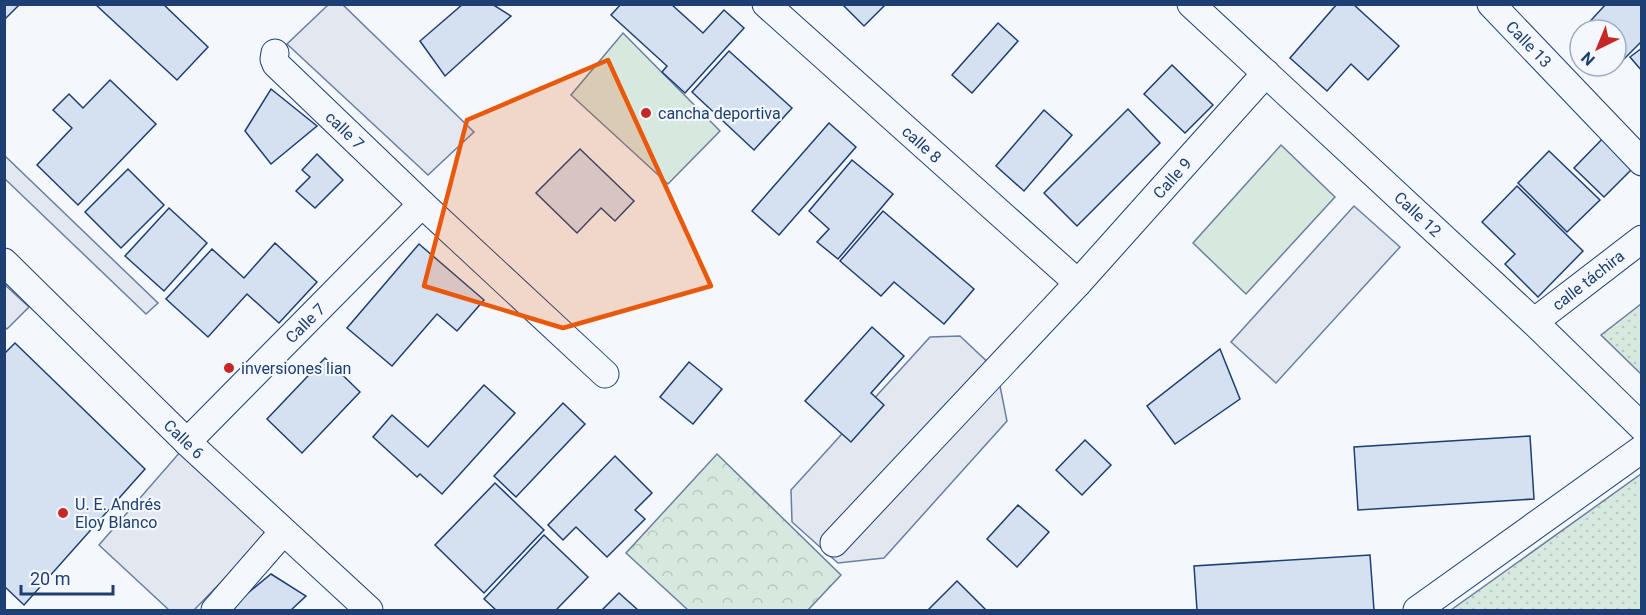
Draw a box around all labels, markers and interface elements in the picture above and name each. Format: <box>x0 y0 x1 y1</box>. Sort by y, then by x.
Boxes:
street label: Calle 13 <box>1502 17 1555 72</box>
north arrow <box>1568 18 1628 78</box>
text: N <box>1578 48 1599 69</box>
place label: cancha deportiva <box>658 104 781 123</box>
marker: cancha deportiva <box>639 106 653 120</box>
street label: calle 7 <box>321 107 368 153</box>
street label: calle 8 <box>898 122 945 167</box>
street label: Calle 9 <box>1149 154 1196 203</box>
street label: Calle 12 <box>1390 188 1445 241</box>
street label: calle táchira <box>1549 246 1628 314</box>
street label: Calle 7 <box>282 300 329 347</box>
place label: inversiones lian <box>241 359 351 378</box>
marker: inversiones lian <box>222 361 236 375</box>
street label: Calle 6 <box>160 416 208 463</box>
place label: U. E. Andrés Eloy Blanco <box>75 495 161 532</box>
marker: U. E. Andrés Eloy Blanco <box>56 506 70 520</box>
scale bar <box>21 558 112 596</box>
text: 20 m <box>30 568 70 589</box>

